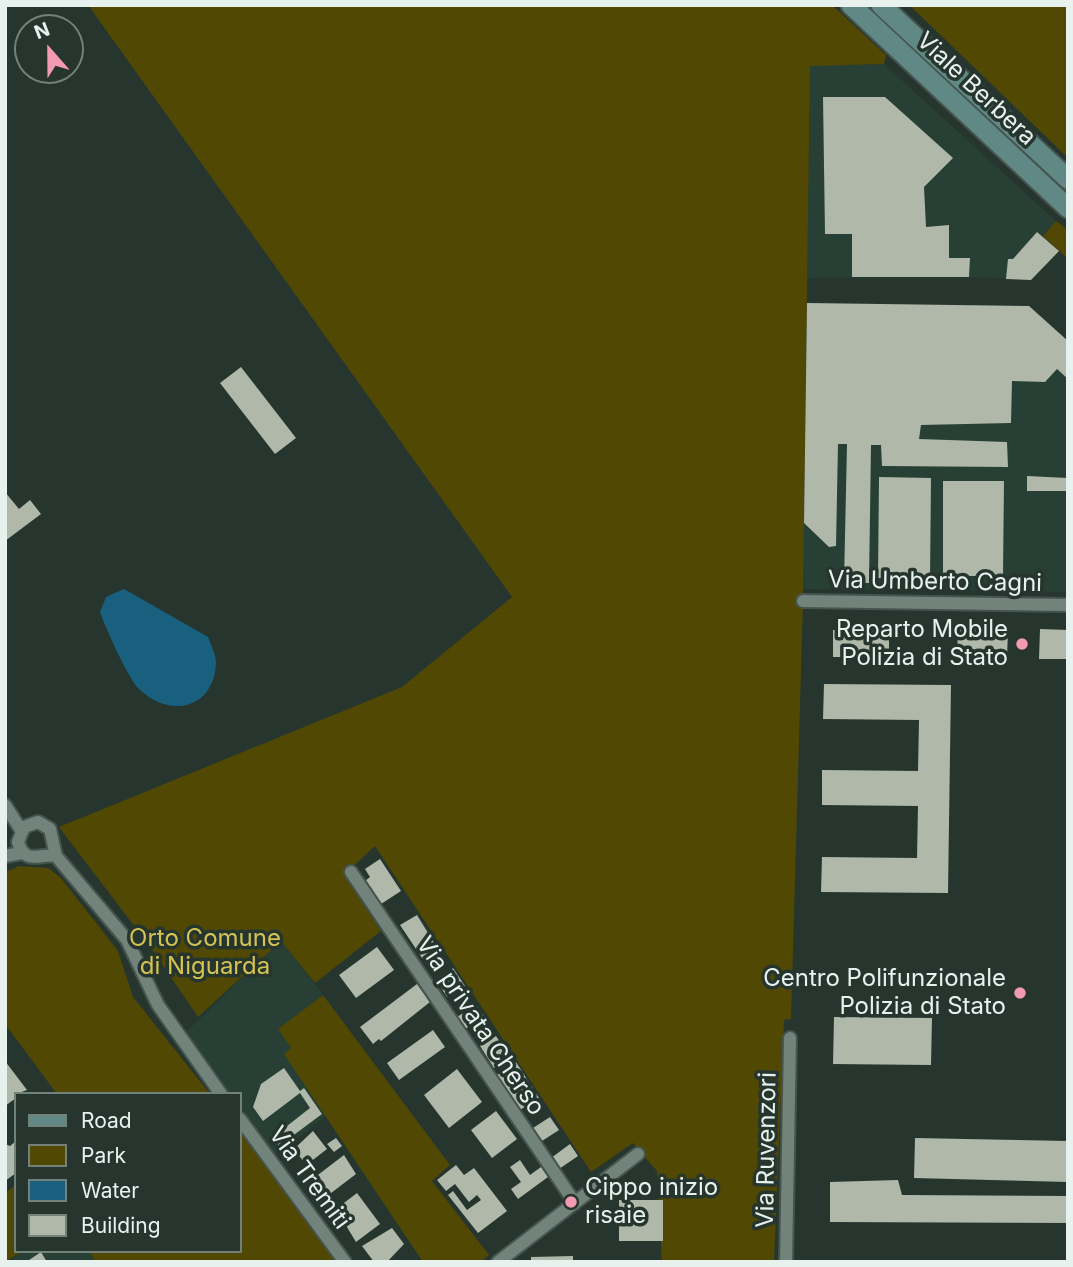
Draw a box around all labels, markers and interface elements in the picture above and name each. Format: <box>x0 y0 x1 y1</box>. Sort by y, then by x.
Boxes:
north arrow <box>14 14 84 84</box>
text: N <box>31 17 53 44</box>
street label: Viale Berbera <box>910 26 1042 152</box>
street label: Via Umberto Cagni <box>828 566 1042 598</box>
place label: Reparto Mobile Polizia di Stato <box>836 616 1008 672</box>
marker: Reparto Mobile Polizia di Stato <box>1014 636 1030 652</box>
park label: Orto Comune di Niguarda <box>129 925 281 981</box>
street label: Via privata Cherso <box>410 931 550 1121</box>
place label: Centro Polifunzionale Polizia di Stato <box>763 965 1006 1021</box>
marker: Centro Polifunzionale Polizia di Stato <box>1012 985 1028 1001</box>
street label: Via Ruvenzori <box>751 1072 783 1228</box>
legend <box>14 1092 242 1253</box>
text: Road <box>81 1108 132 1133</box>
street label: Via Tremiti <box>262 1121 356 1235</box>
text: Park <box>81 1143 126 1168</box>
place label: Cippo inizio risaie <box>585 1174 718 1230</box>
text: Water <box>81 1178 139 1203</box>
marker: Cippo inizio risaie <box>563 1194 579 1210</box>
text: Building <box>81 1213 161 1238</box>

